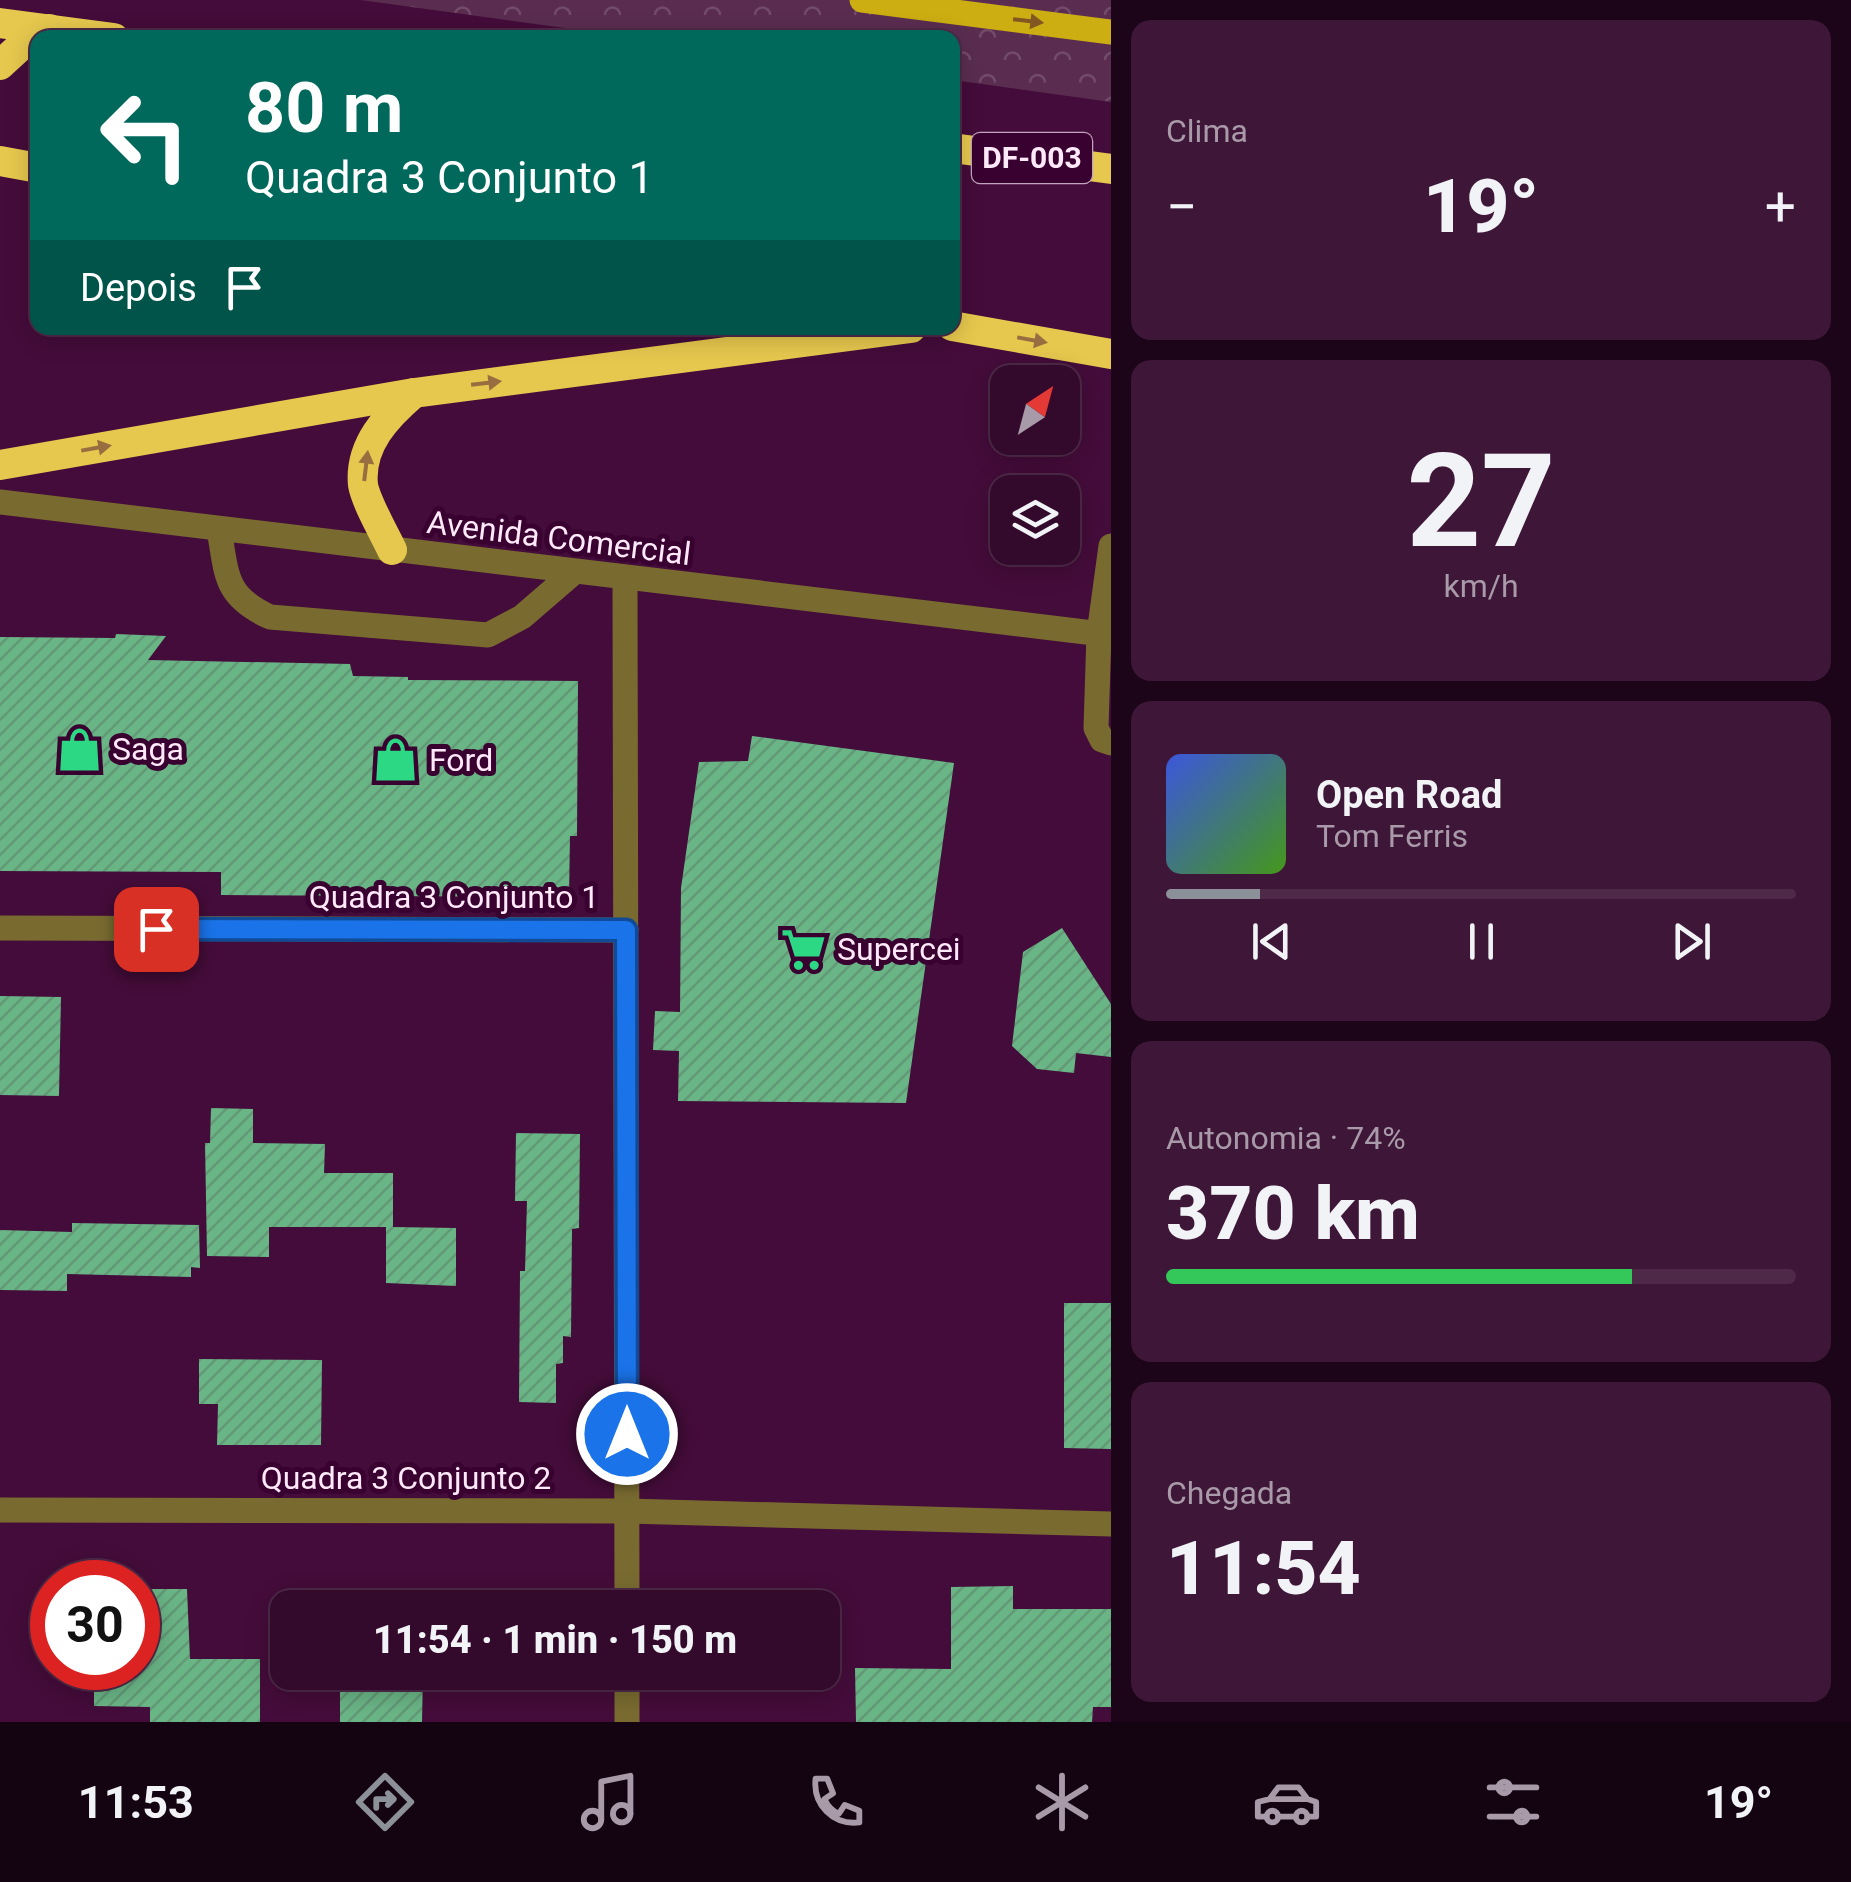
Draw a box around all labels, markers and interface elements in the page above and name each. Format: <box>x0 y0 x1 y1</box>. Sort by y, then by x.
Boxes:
one-way arrow <box>1012 14 1044 30</box>
text: 80 m <box>245 67 403 149</box>
icon: left <box>80 70 210 200</box>
text: Clima <box>1166 112 1248 150</box>
road number: DF-003 <box>972 133 1092 183</box>
text: Quadra 3 Conjunto 1 <box>245 151 654 204</box>
text: 19° <box>1423 162 1539 250</box>
text: − <box>1166 175 1197 239</box>
text: + <box>1765 175 1796 239</box>
icon: arrive <box>217 260 272 315</box>
text: Depois <box>80 266 197 310</box>
one-way arrow <box>1017 333 1048 348</box>
north arrow <box>990 365 1080 455</box>
map controls <box>990 365 1080 565</box>
one-way arrow <box>470 375 502 391</box>
text: 27 <box>1406 425 1556 578</box>
one-way arrow <box>81 440 112 455</box>
one-way arrow <box>358 449 374 481</box>
button: layers <box>990 475 1080 565</box>
street label: Avenida Comercial <box>425 503 693 573</box>
text: km/h <box>1443 567 1519 605</box>
shop icon: Saga <box>55 725 103 773</box>
place label: Saga <box>112 730 184 768</box>
shop icon: Ford <box>372 736 420 784</box>
place label: Ford <box>429 741 493 779</box>
text: Open Road <box>1316 773 1502 817</box>
text: Tom Ferris <box>1316 817 1468 855</box>
street label: Quadra 3 Conjunto 1 <box>309 878 599 916</box>
pin <box>114 887 199 972</box>
icon: arrive <box>129 902 184 957</box>
icon: previous <box>1244 914 1299 969</box>
icon: pause <box>1454 914 1509 969</box>
icon: next <box>1664 914 1719 969</box>
supermarket icon: Supercei <box>780 925 828 973</box>
place label: Supercei <box>837 930 961 968</box>
text: Autonomia · 74% <box>1166 1119 1406 1157</box>
text: 370 km <box>1166 1169 1420 1257</box>
position arrow <box>575 1382 679 1486</box>
street label: Quadra 3 Conjunto 2 <box>261 1459 551 1497</box>
text: Chegada <box>1166 1474 1292 1512</box>
text: 11:54 <box>1166 1524 1361 1612</box>
speed limit sign: 30 <box>30 1560 160 1690</box>
text: 11:54 · 1 min · 150 m <box>373 1618 737 1662</box>
icon: directions <box>350 1767 420 1837</box>
icon: music <box>575 1767 645 1837</box>
icon: phone <box>801 1767 871 1837</box>
icon: climate <box>1027 1767 1097 1837</box>
icon: car <box>1252 1767 1322 1837</box>
icon: filters <box>1478 1767 1548 1837</box>
text: 11:53 <box>78 1776 194 1829</box>
text: 19° <box>1704 1776 1773 1829</box>

